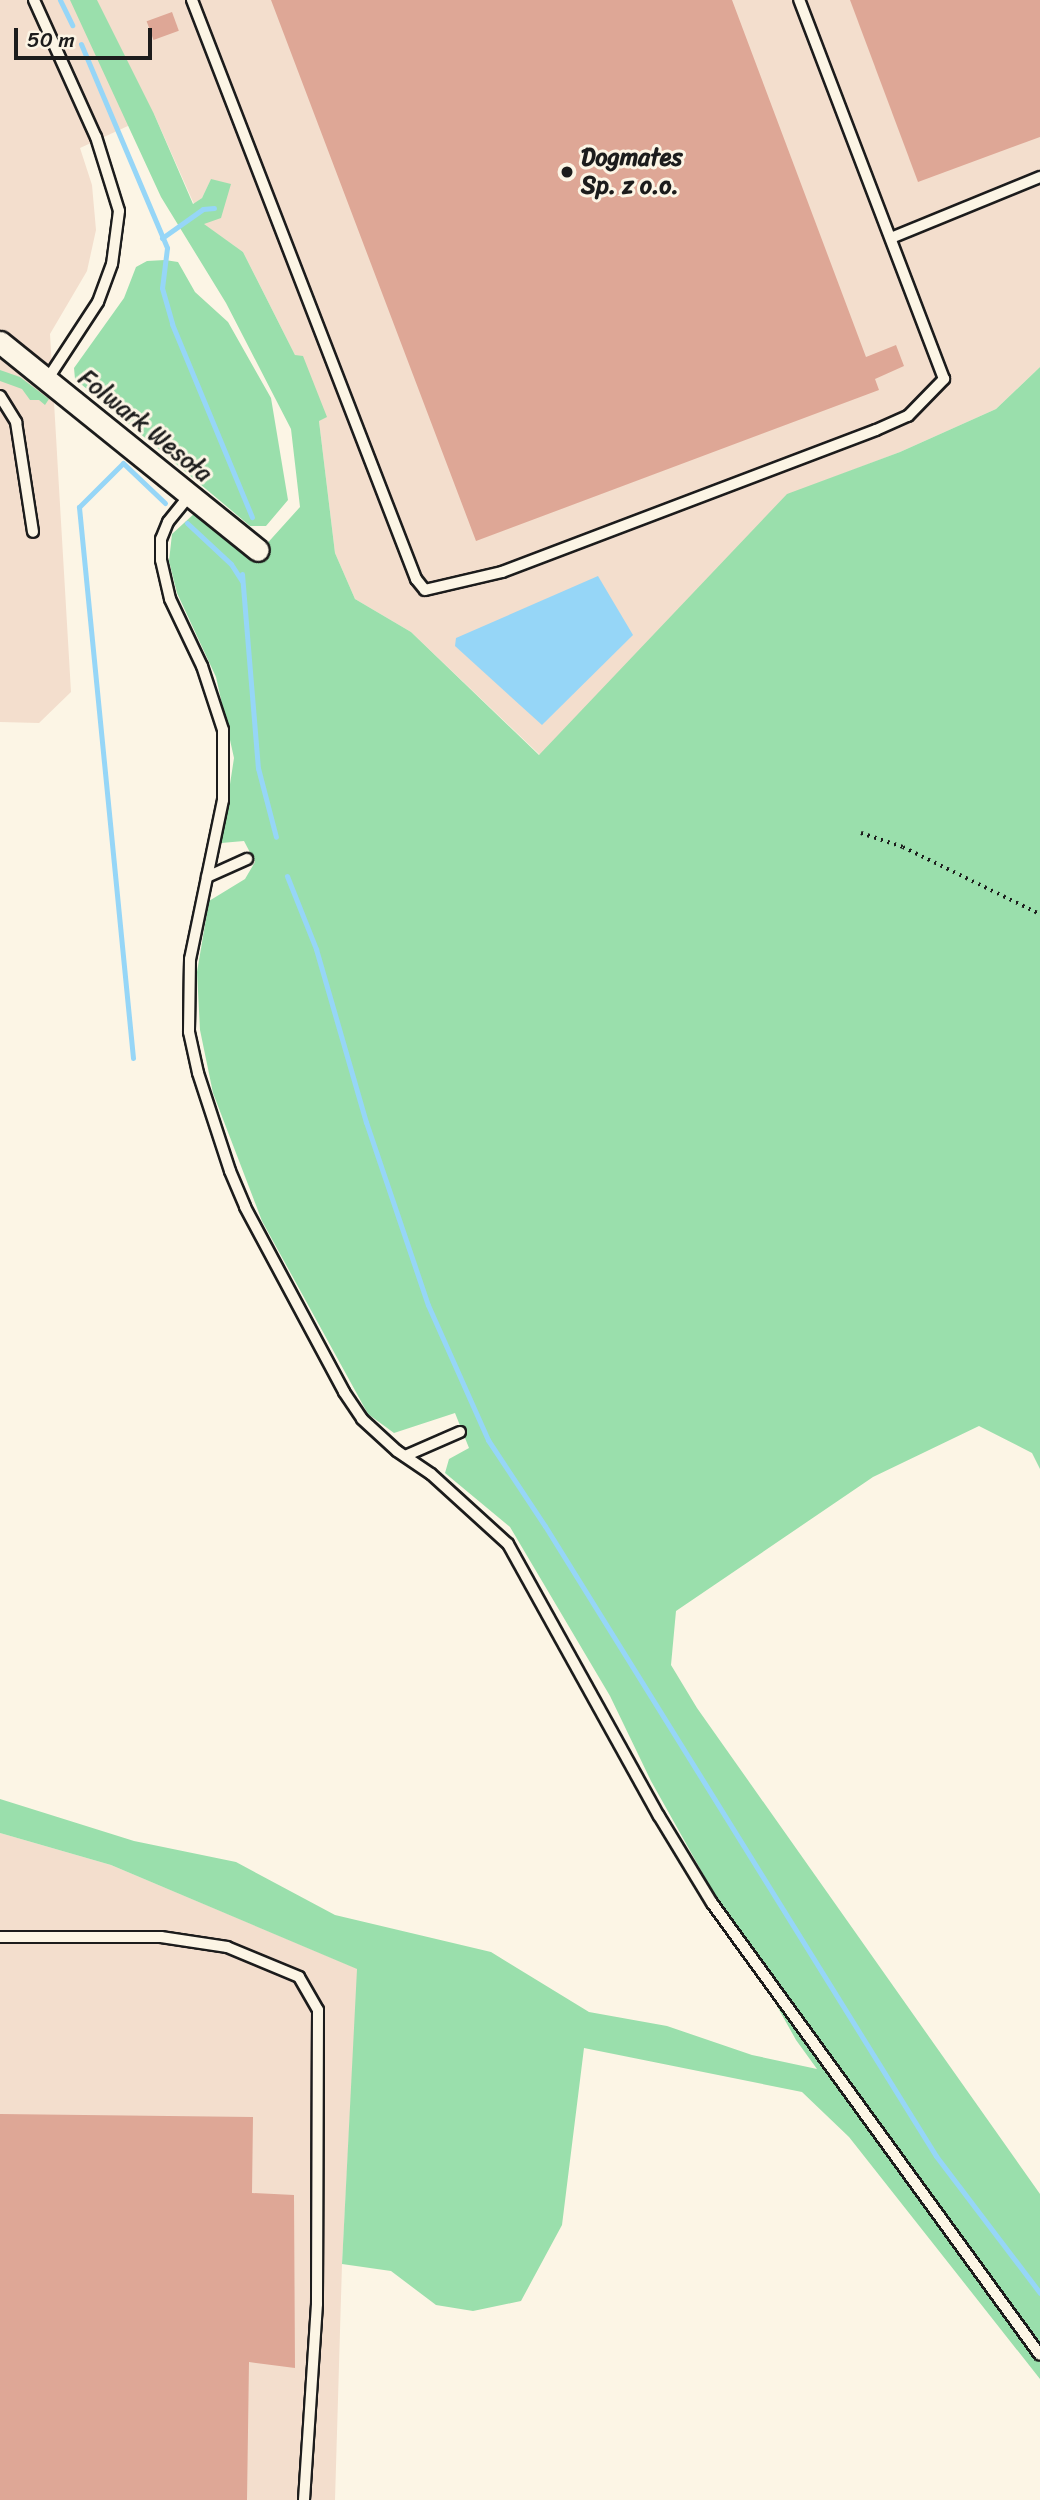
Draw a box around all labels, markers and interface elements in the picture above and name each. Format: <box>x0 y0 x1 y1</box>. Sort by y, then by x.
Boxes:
scale bar <box>18 14 156 58</box>
text: 50 m <box>27 21 75 59</box>
place label: Dogmates Sp. z o.o. <box>581 144 682 200</box>
marker: Dogmates Sp. z o.o. <box>559 164 575 180</box>
street label: Folwark Wesoła <box>72 363 218 489</box>

